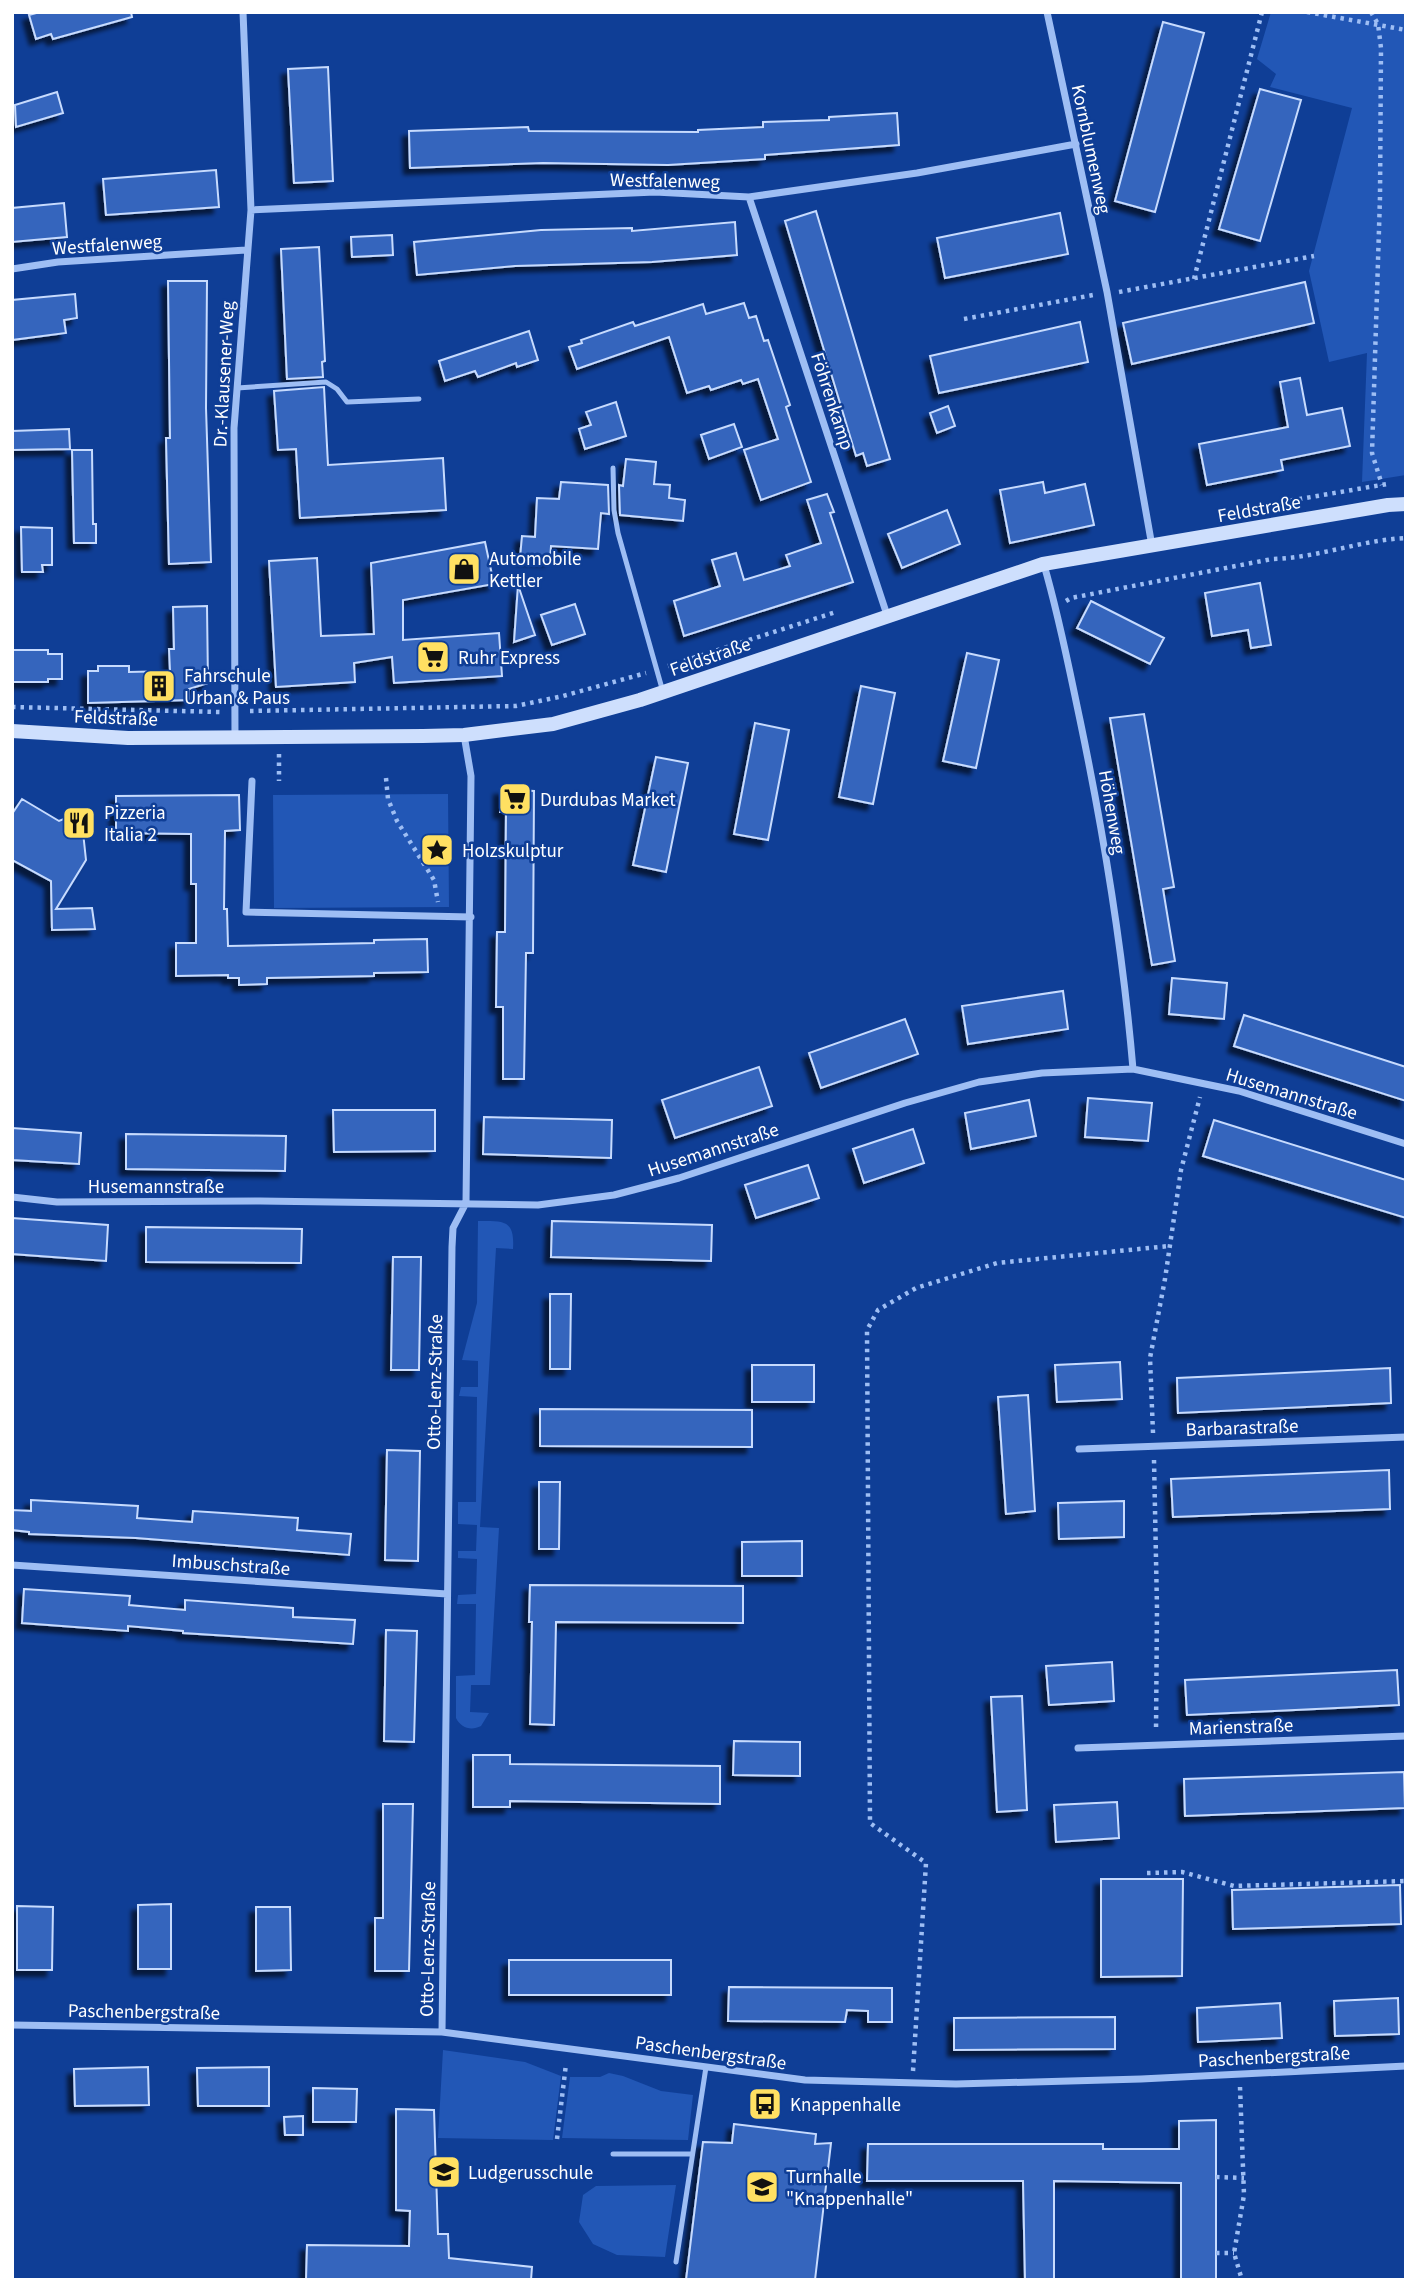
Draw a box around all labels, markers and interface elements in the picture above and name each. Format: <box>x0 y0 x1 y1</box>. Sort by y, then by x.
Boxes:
street label: Kornblumenweg <box>1064 82 1118 217</box>
street label: Westfalenweg <box>610 167 721 196</box>
street label: Westfalenweg <box>51 228 163 263</box>
street label: Dr.-Klausener-Weg <box>207 300 242 448</box>
street label: Föhrenkamp <box>803 349 860 454</box>
street label: Feldstraße <box>1216 489 1303 530</box>
place label: Automobile Kettler <box>489 546 582 595</box>
shop icon: Automobile Kettler <box>445 550 483 588</box>
street label: Feldstraße <box>666 631 755 684</box>
supermarket icon: Ruhr Express <box>414 638 452 676</box>
place label: Ruhr Express <box>458 645 560 672</box>
place label: Fahrschule Urban & Paus <box>184 663 290 712</box>
building icon: Fahrschule Urban & Paus <box>140 667 178 705</box>
street label: Feldstraße <box>73 704 158 733</box>
street label: Höhenweg <box>1091 768 1132 857</box>
supermarket icon: Durdubas Market <box>496 780 534 818</box>
place label: Durdubas Market <box>540 787 676 814</box>
place label: Pizzeria Italia 2 <box>104 800 166 849</box>
restaurant icon: Pizzeria Italia 2 <box>60 804 98 842</box>
place icon: Holzskulptur <box>418 831 456 869</box>
place label: Holzskulptur <box>462 838 564 865</box>
street label: Husemannstraße <box>1222 1062 1361 1127</box>
street label: Husemannstraße <box>644 1117 782 1184</box>
street label: Husemannstraße <box>88 1174 224 1201</box>
street label: Otto-Lenz-Straße <box>421 1314 450 1450</box>
street label: Barbarastraße <box>1185 1413 1299 1444</box>
street label: Imbuschstraße <box>171 1548 291 1583</box>
street label: Marienstraße <box>1188 1712 1294 1743</box>
street label: Otto-Lenz-Straße <box>414 1881 443 2017</box>
street label: Paschenbergstraße <box>68 1998 220 2027</box>
street label: Paschenbergstraße <box>633 2030 788 2077</box>
street label: Paschenbergstraße <box>1197 2040 1351 2075</box>
bus stop icon: Knappenhalle <box>746 2085 784 2123</box>
place label: Knappenhalle <box>790 2092 901 2119</box>
school or university icon: Ludgerusschule <box>425 2153 463 2191</box>
place label: Ludgerusschule <box>468 2160 593 2187</box>
place label: Turnhalle "Knappenhalle" <box>786 2164 913 2213</box>
school or university icon: Turnhalle "Knappenhalle" <box>743 2168 781 2206</box>

